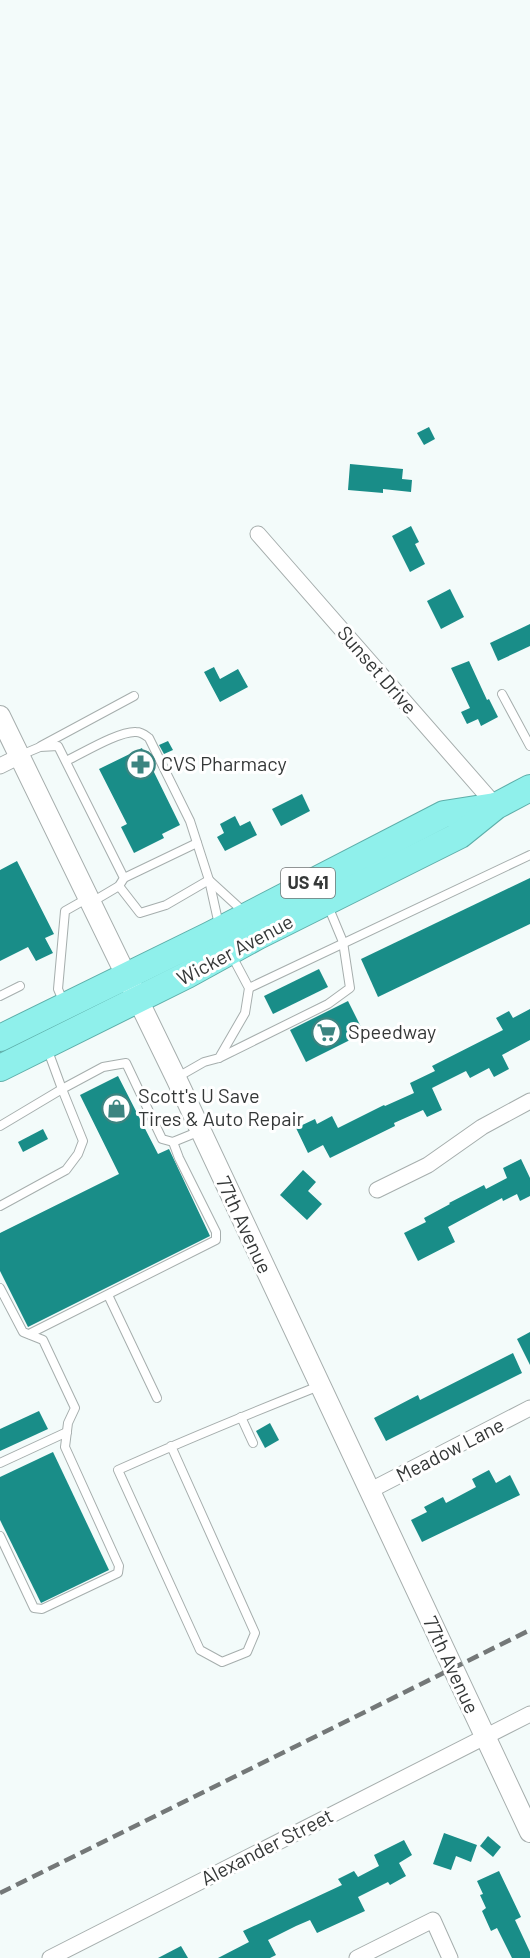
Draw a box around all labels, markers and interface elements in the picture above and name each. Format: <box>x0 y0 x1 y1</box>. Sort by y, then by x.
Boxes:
street label: Sunset Drive <box>333 620 423 718</box>
pharmacy icon: CVS Pharmacy <box>124 748 156 780</box>
place label: CVS Pharmacy <box>161 751 287 775</box>
road number: US 41 <box>281 868 335 898</box>
street label: Wicker Avenue <box>172 908 297 990</box>
supermarket icon: Speedway <box>311 1016 343 1048</box>
place label: Speedway <box>348 1019 436 1043</box>
place label: Scott's U Save Tires & Auto Repair <box>138 1083 304 1130</box>
shop icon: Scott's U Save Tires & Auto Repair <box>101 1092 133 1124</box>
street label: 77th Avenue <box>212 1172 278 1277</box>
street label: Meadow Lane <box>392 1412 507 1487</box>
street label: 77th Avenue <box>419 1612 485 1717</box>
street label: Alexander Street <box>197 1803 337 1890</box>

